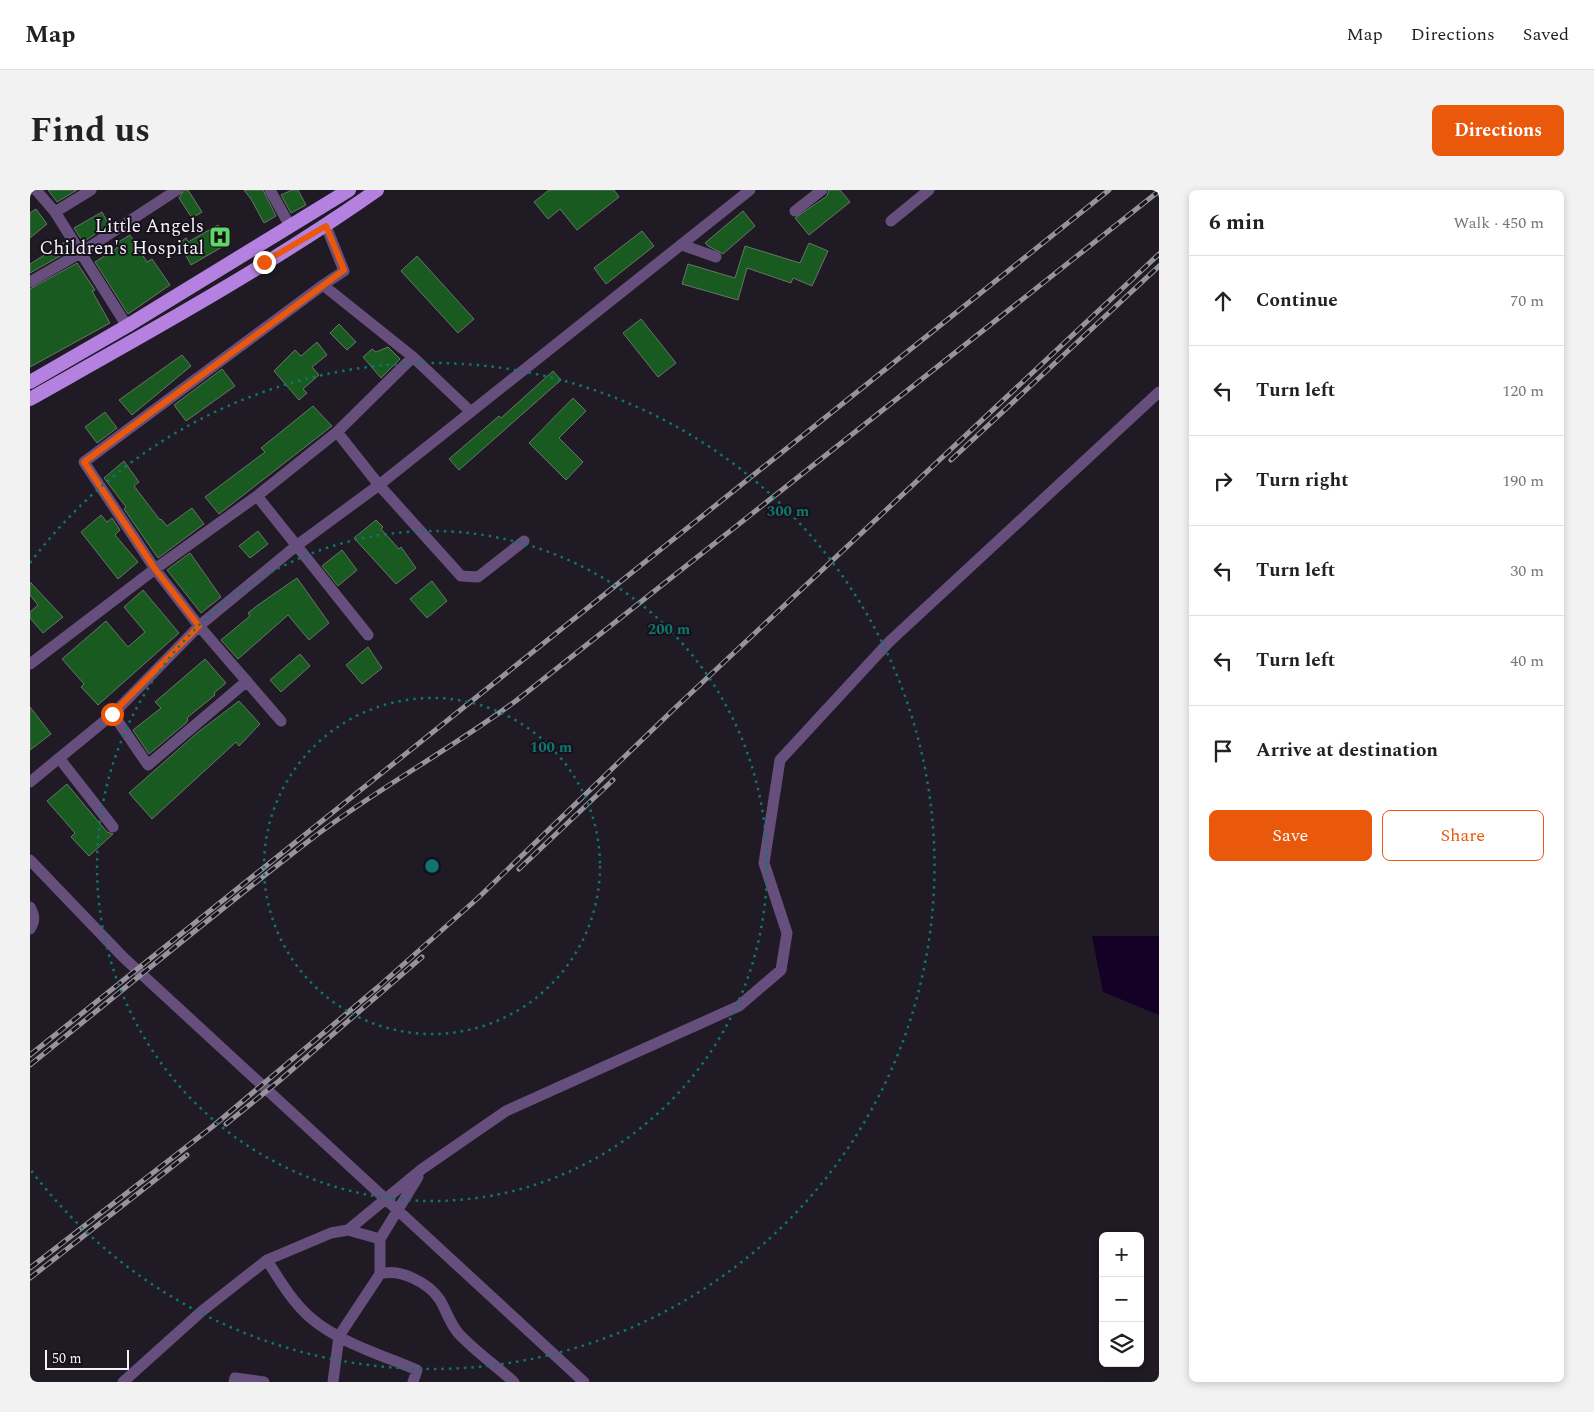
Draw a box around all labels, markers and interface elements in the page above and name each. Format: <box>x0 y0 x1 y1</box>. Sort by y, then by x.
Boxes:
text: Map <box>25 17 75 53</box>
text: Map <box>1347 21 1383 48</box>
text: Directions <box>1411 21 1495 48</box>
text: Saved <box>1523 21 1569 48</box>
text: Find us <box>30 104 150 157</box>
button: Directions <box>1432 105 1564 156</box>
text: 6 min <box>1209 207 1265 239</box>
text: Walk · 450 m <box>1453 211 1544 235</box>
place label: Little Angels Children's Hospital <box>39 212 204 263</box>
hospital icon: Little Angels Children's Hospital <box>208 225 232 249</box>
route end <box>253 251 276 274</box>
text: Continue <box>1256 286 1338 315</box>
icon: ahead <box>1209 287 1237 315</box>
text: 70 m <box>1510 289 1544 313</box>
text: Turn left <box>1256 376 1335 405</box>
icon: left <box>1209 377 1237 405</box>
text: 120 m <box>1502 379 1544 403</box>
text: Turn right <box>1256 466 1349 495</box>
icon: right <box>1209 467 1237 495</box>
text: 190 m <box>1502 469 1544 493</box>
text: 300 m <box>767 500 810 523</box>
text: Turn left <box>1256 556 1335 585</box>
icon: left <box>1209 557 1237 585</box>
text: 30 m <box>1510 559 1544 583</box>
text: 200 m <box>648 618 691 641</box>
text: Turn left <box>1256 646 1335 675</box>
icon: left <box>1209 647 1237 675</box>
text: 40 m <box>1510 649 1544 673</box>
route start <box>101 703 124 726</box>
text: 100 m <box>530 736 573 759</box>
text: Arrive at destination <box>1256 736 1438 765</box>
icon: arrive <box>1209 737 1237 765</box>
button: Save <box>1209 810 1372 861</box>
button: Share <box>1382 810 1544 861</box>
centre of rings <box>423 857 441 875</box>
map controls <box>1099 1232 1144 1367</box>
button: + <box>1099 1232 1144 1277</box>
button: − <box>1099 1277 1144 1322</box>
button: layers <box>1099 1322 1144 1367</box>
scale bar <box>45 1347 129 1370</box>
text: 50 m <box>52 1348 82 1369</box>

